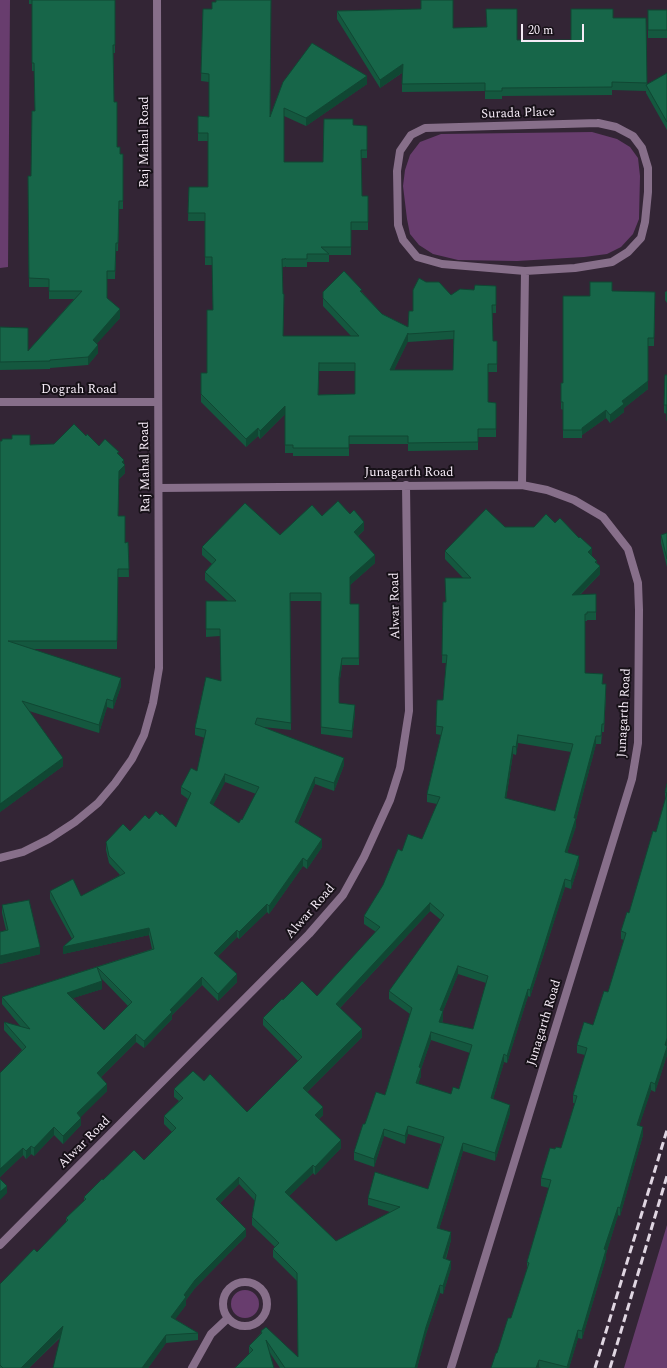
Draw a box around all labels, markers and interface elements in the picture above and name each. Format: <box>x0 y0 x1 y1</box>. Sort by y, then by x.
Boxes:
scale bar <box>523 16 586 42</box>
text: 20 m <box>528 21 553 40</box>
street label: Raj Mahal Road <box>137 96 153 188</box>
street label: Surada Place <box>481 105 555 123</box>
street label: Dograh Road <box>41 382 117 398</box>
street label: Raj Mahal Road <box>137 421 155 513</box>
street label: Junagarth Road <box>364 465 454 481</box>
street label: Alwar Road <box>388 572 404 640</box>
street label: Junagarth Road <box>615 668 635 758</box>
street label: Alwar Road <box>283 881 339 943</box>
street label: Junagarth Road <box>524 978 566 1068</box>
street label: Alwar Road <box>56 1114 114 1172</box>

